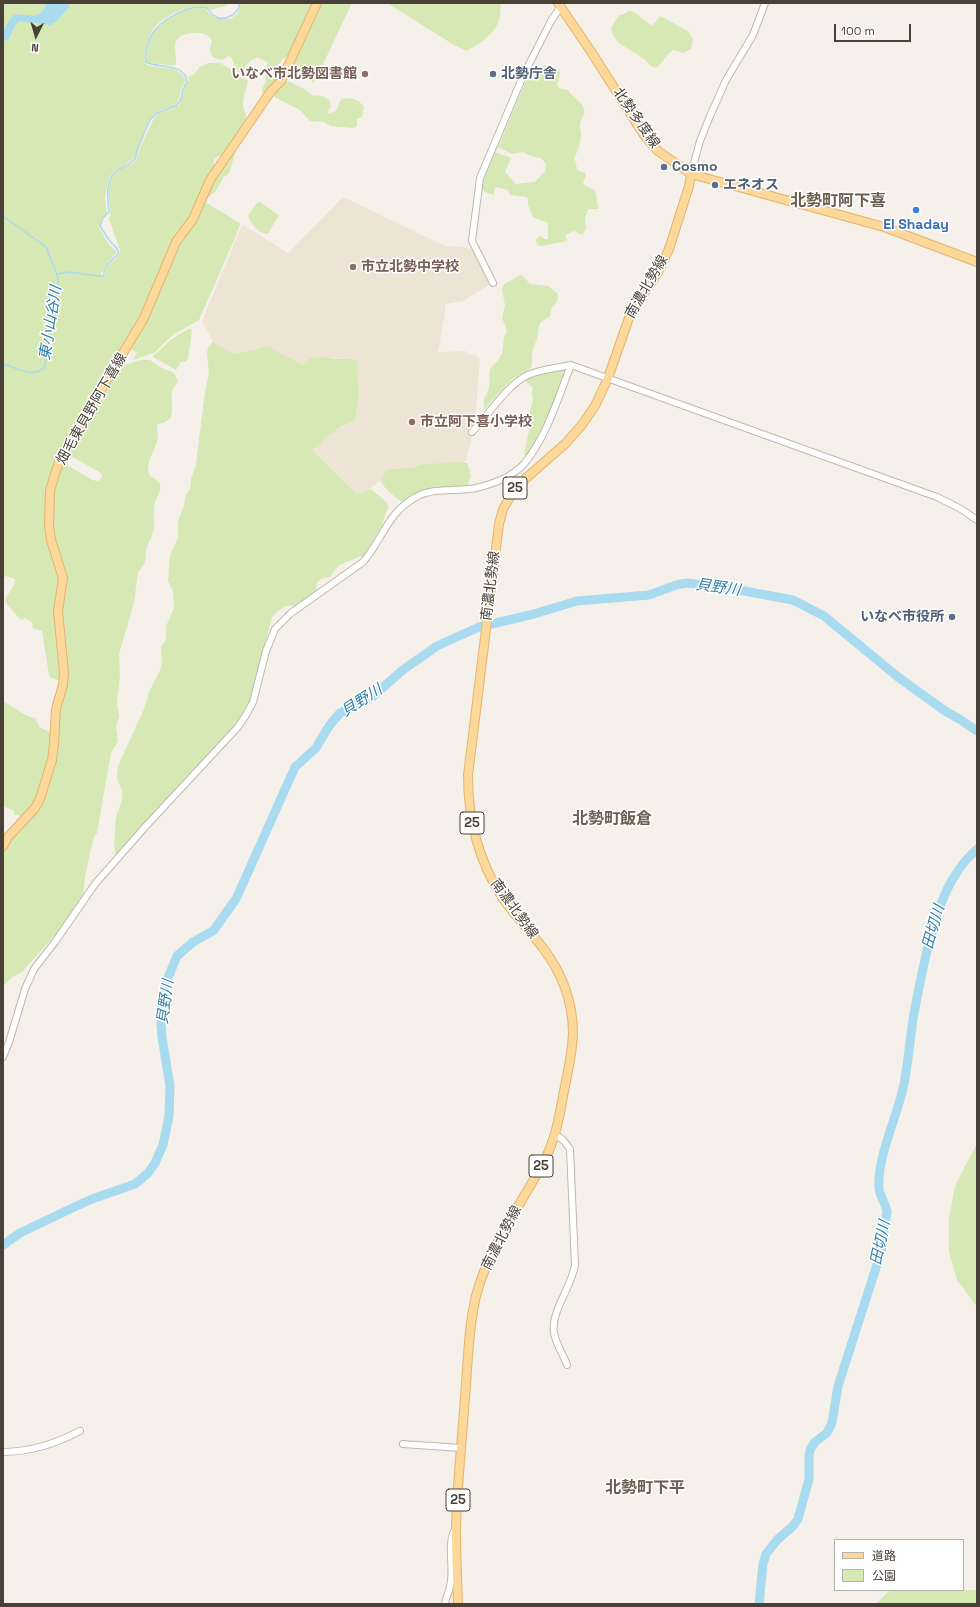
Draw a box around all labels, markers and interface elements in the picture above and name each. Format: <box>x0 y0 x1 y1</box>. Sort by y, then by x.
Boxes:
north arrow <box>16 16 56 56</box>
scale bar <box>836 16 913 42</box>
text: 100 m <box>841 23 875 39</box>
text: N <box>31 41 39 55</box>
place label: いなべ市北勢図書館 <box>231 66 357 82</box>
place label: 北勢庁舎 <box>501 66 557 82</box>
marker: いなべ市北勢図書館 <box>360 69 370 79</box>
marker: 北勢庁舎 <box>488 69 498 79</box>
street label: 北勢多度線 <box>609 85 663 151</box>
place label: Cosmo <box>672 159 717 175</box>
marker: Cosmo <box>659 162 669 172</box>
place label: エネオス <box>723 177 779 193</box>
marker: エネオス <box>710 180 720 190</box>
district label: 北勢町阿下喜 <box>790 192 886 212</box>
marker: El Shaday <box>911 205 921 215</box>
place label: El Shaday <box>883 217 949 233</box>
street label: 南濃北勢線 <box>622 252 672 322</box>
place label: 市立北勢中学校 <box>361 259 459 275</box>
marker: 市立北勢中学校 <box>348 262 358 272</box>
water label: 東小山谷川 <box>36 285 66 361</box>
street label: 畑毛東貝野阿下喜線 <box>53 350 131 468</box>
place label: 市立阿下喜小学校 <box>420 414 532 430</box>
marker: 市立阿下喜小学校 <box>407 417 417 427</box>
road number: 25 <box>503 477 527 499</box>
street label: 南濃北勢線 <box>478 550 504 622</box>
water label: 貝野川 <box>694 576 742 600</box>
place label: いなべ市役所 <box>860 609 944 625</box>
marker: いなべ市役所 <box>947 612 957 622</box>
water label: 貝野川 <box>338 681 386 721</box>
district label: 北勢町飯倉 <box>572 810 652 830</box>
road number: 25 <box>460 812 484 834</box>
street label: 南濃北勢線 <box>487 876 541 942</box>
water label: 田切川 <box>919 903 949 951</box>
water label: 貝野川 <box>154 978 178 1026</box>
road number: 25 <box>529 1155 553 1177</box>
street label: 南濃北勢線 <box>479 1203 525 1273</box>
water label: 田切川 <box>868 1219 894 1267</box>
district label: 北勢町下平 <box>605 1479 685 1499</box>
road number: 25 <box>446 1489 470 1511</box>
legend <box>834 1539 964 1591</box>
text: 道路 <box>872 1548 896 1564</box>
text: 公園 <box>872 1568 896 1584</box>

